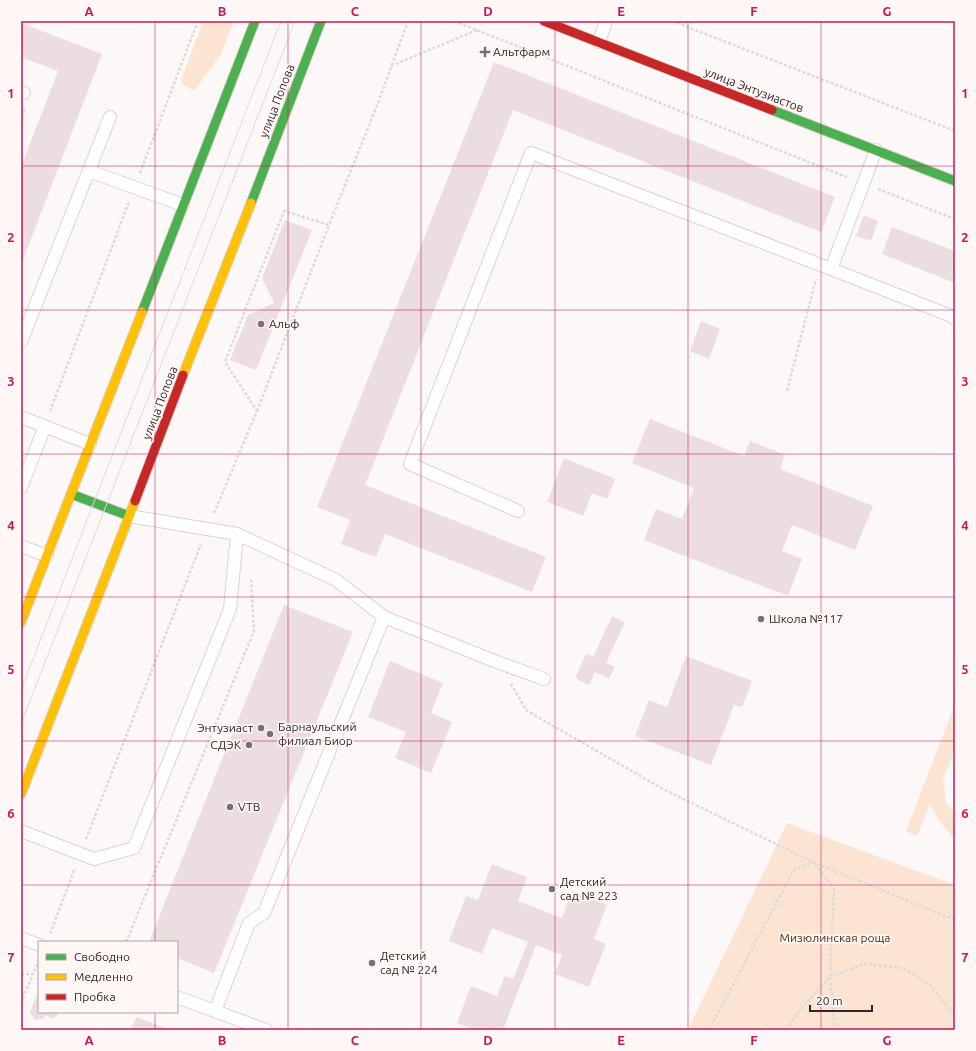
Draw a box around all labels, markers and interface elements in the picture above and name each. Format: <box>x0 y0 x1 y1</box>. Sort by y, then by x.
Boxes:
text: A <box>84 4 94 18</box>
text: B <box>218 4 227 18</box>
text: C <box>351 4 360 18</box>
text: D <box>483 4 493 18</box>
text: E <box>617 4 625 18</box>
text: F <box>750 4 758 18</box>
text: G <box>883 4 892 18</box>
place label: Альтфарм <box>493 45 550 58</box>
marker: Альтфарм <box>480 47 490 57</box>
street label: улица Попова <box>257 62 297 139</box>
street label: улица Энтузиастов <box>703 65 806 114</box>
text: 1 <box>7 86 15 100</box>
text: 1 <box>961 86 969 100</box>
text: 2 <box>7 230 15 244</box>
text: 2 <box>961 230 969 244</box>
place label: Альф <box>269 317 299 330</box>
marker: Альф <box>256 319 266 329</box>
street label: улица Попова <box>140 364 180 441</box>
text: 3 <box>7 374 15 388</box>
text: 3 <box>961 374 969 388</box>
text: 4 <box>7 518 15 532</box>
text: 4 <box>961 518 969 532</box>
place label: Школа №117 <box>769 612 843 625</box>
marker: Школа №117 <box>756 614 766 624</box>
text: 5 <box>7 662 15 676</box>
text: 5 <box>961 662 969 676</box>
place label: Барнаульский филиал Биор <box>278 720 357 747</box>
place label: Энтузиаст <box>197 721 254 734</box>
marker: Энтузиаст <box>256 723 266 733</box>
marker: Барнаульский филиал Биор <box>265 729 275 739</box>
place label: СДЭК <box>210 738 242 751</box>
marker: СДЭК <box>244 740 254 750</box>
place label: VTB <box>238 800 260 813</box>
marker: VTB <box>225 802 235 812</box>
text: 6 <box>7 806 15 820</box>
text: 6 <box>961 806 969 820</box>
place label: Детский сад № 223 <box>560 875 618 902</box>
marker: Детский сад № 223 <box>547 884 557 894</box>
park label: Мизюлинская роща <box>779 931 891 944</box>
legend <box>38 941 178 1013</box>
place label: Детский сад № 224 <box>380 949 438 976</box>
text: 7 <box>7 950 15 964</box>
text: Свободно <box>74 950 130 963</box>
text: 7 <box>961 950 969 964</box>
marker: Детский сад № 224 <box>367 958 377 968</box>
text: Медленно <box>74 970 133 983</box>
scale bar <box>810 987 872 1013</box>
text: Пробка <box>74 990 116 1003</box>
text: 20 m <box>816 994 843 1007</box>
text: A <box>84 1033 94 1047</box>
text: B <box>218 1033 227 1047</box>
text: C <box>351 1033 360 1047</box>
text: D <box>483 1033 493 1047</box>
text: E <box>617 1033 625 1047</box>
text: F <box>750 1033 758 1047</box>
text: G <box>883 1033 892 1047</box>

